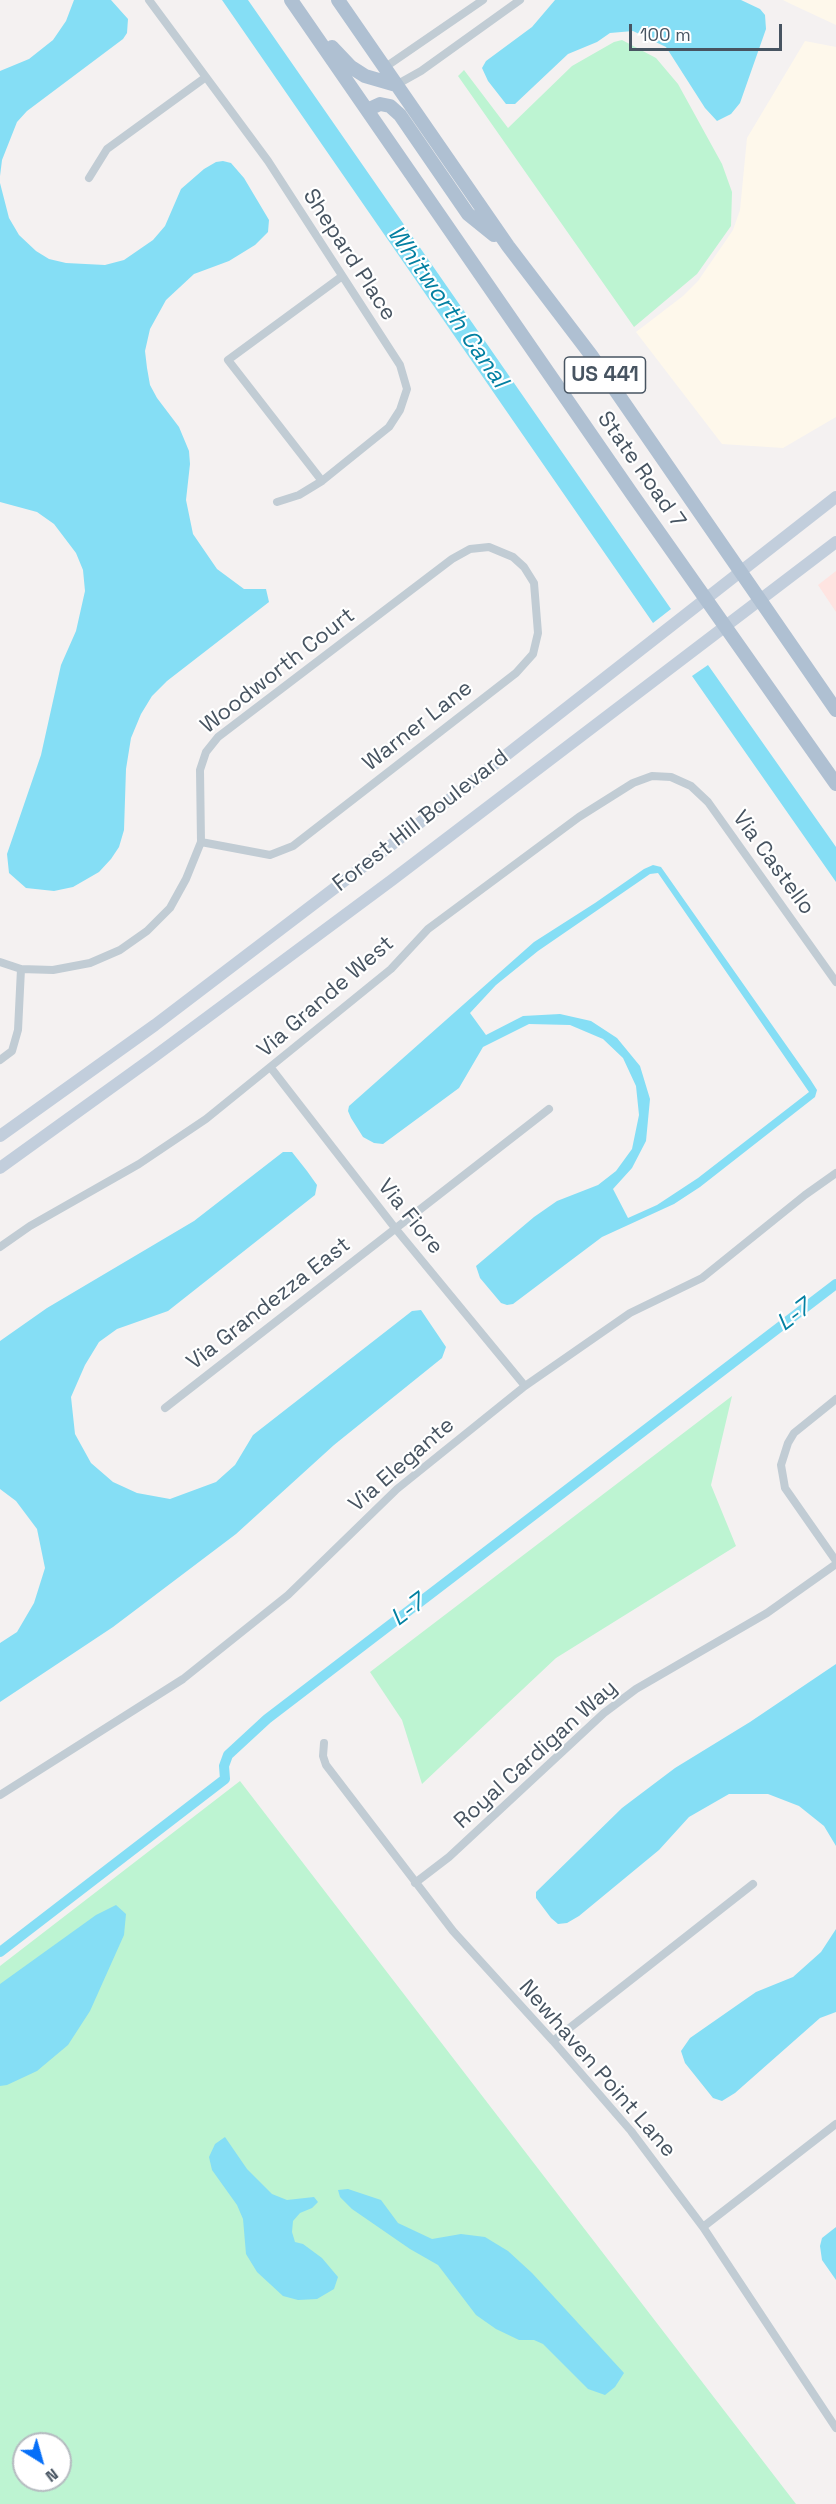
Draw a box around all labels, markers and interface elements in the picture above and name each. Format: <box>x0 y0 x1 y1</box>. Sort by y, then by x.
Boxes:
scale bar <box>632 12 785 50</box>
text: 100 m <box>640 23 691 46</box>
street label: Shepard Place <box>297 184 401 326</box>
water label: Whitworth Canal <box>380 221 514 393</box>
road number: US 441 <box>564 357 646 393</box>
street label: State Road 7 <box>591 407 691 533</box>
street label: Woodworth Court <box>196 603 360 739</box>
street label: Warner Lane <box>358 675 478 777</box>
street label: Forest Hill Boulevard <box>328 744 514 898</box>
street label: Via Castello <box>726 806 820 920</box>
street label: Via Grande West <box>252 931 400 1063</box>
street label: Via Fiore <box>372 1174 448 1260</box>
street label: Via Grandezza East <box>182 1232 356 1376</box>
water label: L-7 <box>771 1294 817 1338</box>
street label: Via Elegante <box>344 1412 460 1518</box>
water label: L-7 <box>385 1589 431 1633</box>
street label: Royal Cardigan Way <box>449 1675 623 1835</box>
street label: Newhaven Point Lane <box>513 1975 681 2163</box>
north arrow <box>12 2432 72 2492</box>
text: N <box>41 2464 63 2487</box>

